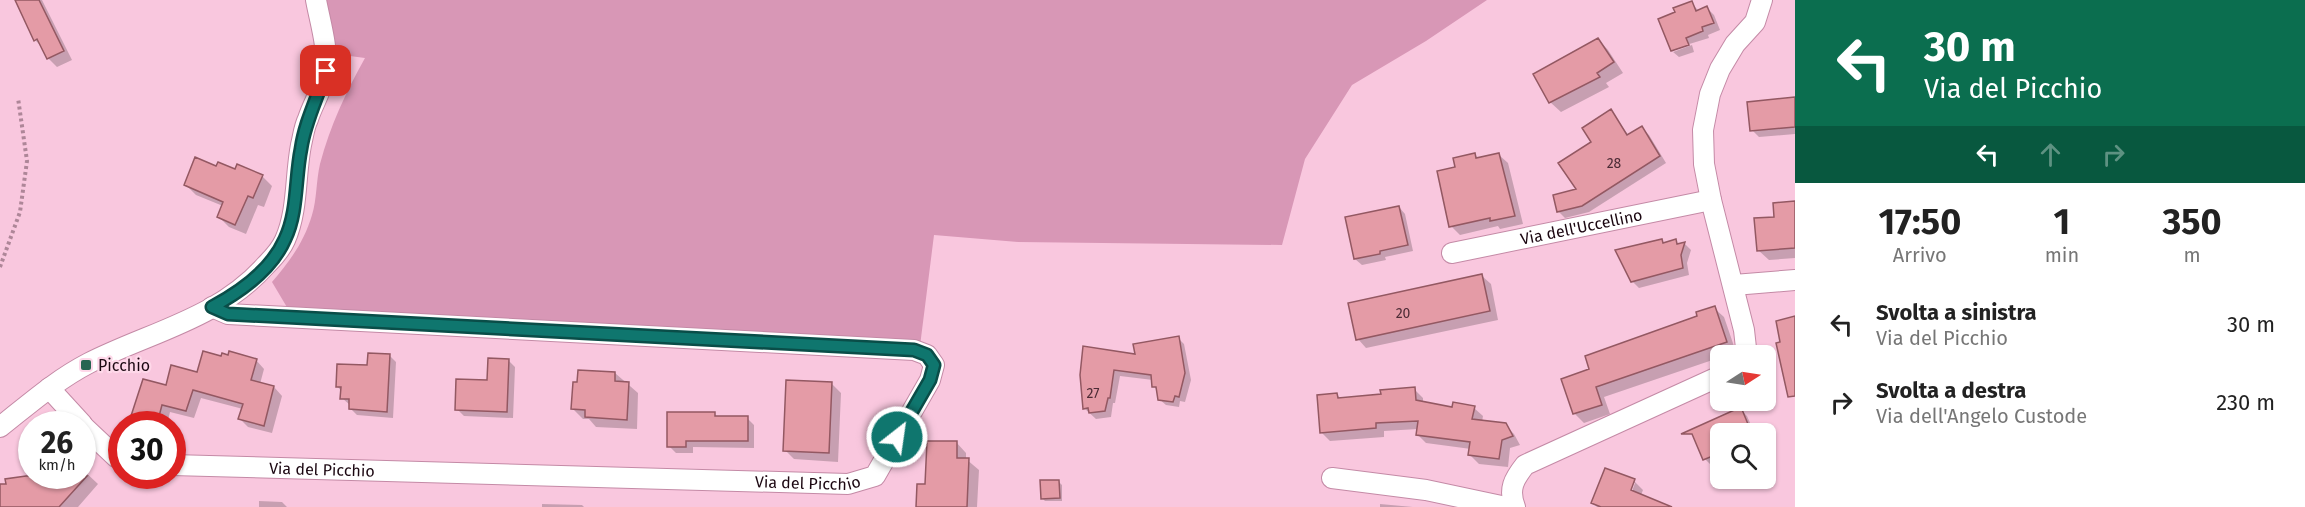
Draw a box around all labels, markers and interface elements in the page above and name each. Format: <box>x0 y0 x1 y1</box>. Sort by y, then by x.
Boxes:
text: 30 m <box>1924 22 2016 72</box>
icon: left <box>1825 24 1903 102</box>
pin <box>300 45 351 96</box>
icon: arrive <box>309 54 342 87</box>
text: Via del Picchio <box>1924 73 2102 105</box>
icon: left <box>1971 138 2004 171</box>
icon: ahead <box>2034 138 2067 171</box>
icon: right <box>2097 138 2130 171</box>
house number: 28 <box>1607 155 1622 172</box>
text: 17:50 <box>1878 200 1961 244</box>
text: 1 <box>2054 200 2070 244</box>
text: 350 <box>2163 200 2222 244</box>
street label: Via dell'Uccellino <box>1519 205 1644 248</box>
text: Arrivo <box>1893 243 1947 267</box>
text: min <box>2045 243 2079 267</box>
text: m <box>2183 243 2201 267</box>
text: Svolta a sinistra <box>1876 299 2037 326</box>
house number: 20 <box>1396 305 1411 322</box>
icon: left <box>1825 308 1858 341</box>
text: 30 m <box>2227 311 2275 338</box>
text: Via del Picchio <box>1876 326 2008 350</box>
north arrow <box>1710 345 1776 411</box>
map controls <box>1710 345 1776 489</box>
place label: Picchio <box>98 356 150 375</box>
marker: Picchio <box>79 358 93 372</box>
text: Svolta a destra <box>1876 377 2026 404</box>
house number: 27 <box>1086 385 1100 402</box>
icon: right <box>1825 386 1858 419</box>
text: 230 m <box>2216 389 2275 416</box>
text: Via dell'Angelo Custode <box>1876 404 2087 428</box>
position arrow <box>865 405 929 469</box>
speed limit sign: 30 <box>108 411 186 489</box>
button: search <box>1710 423 1776 489</box>
text: 26 <box>41 425 73 461</box>
text: km/h <box>38 456 76 474</box>
street label: Via del Picchio <box>269 458 375 480</box>
street label: Via del Picchio <box>755 471 863 493</box>

